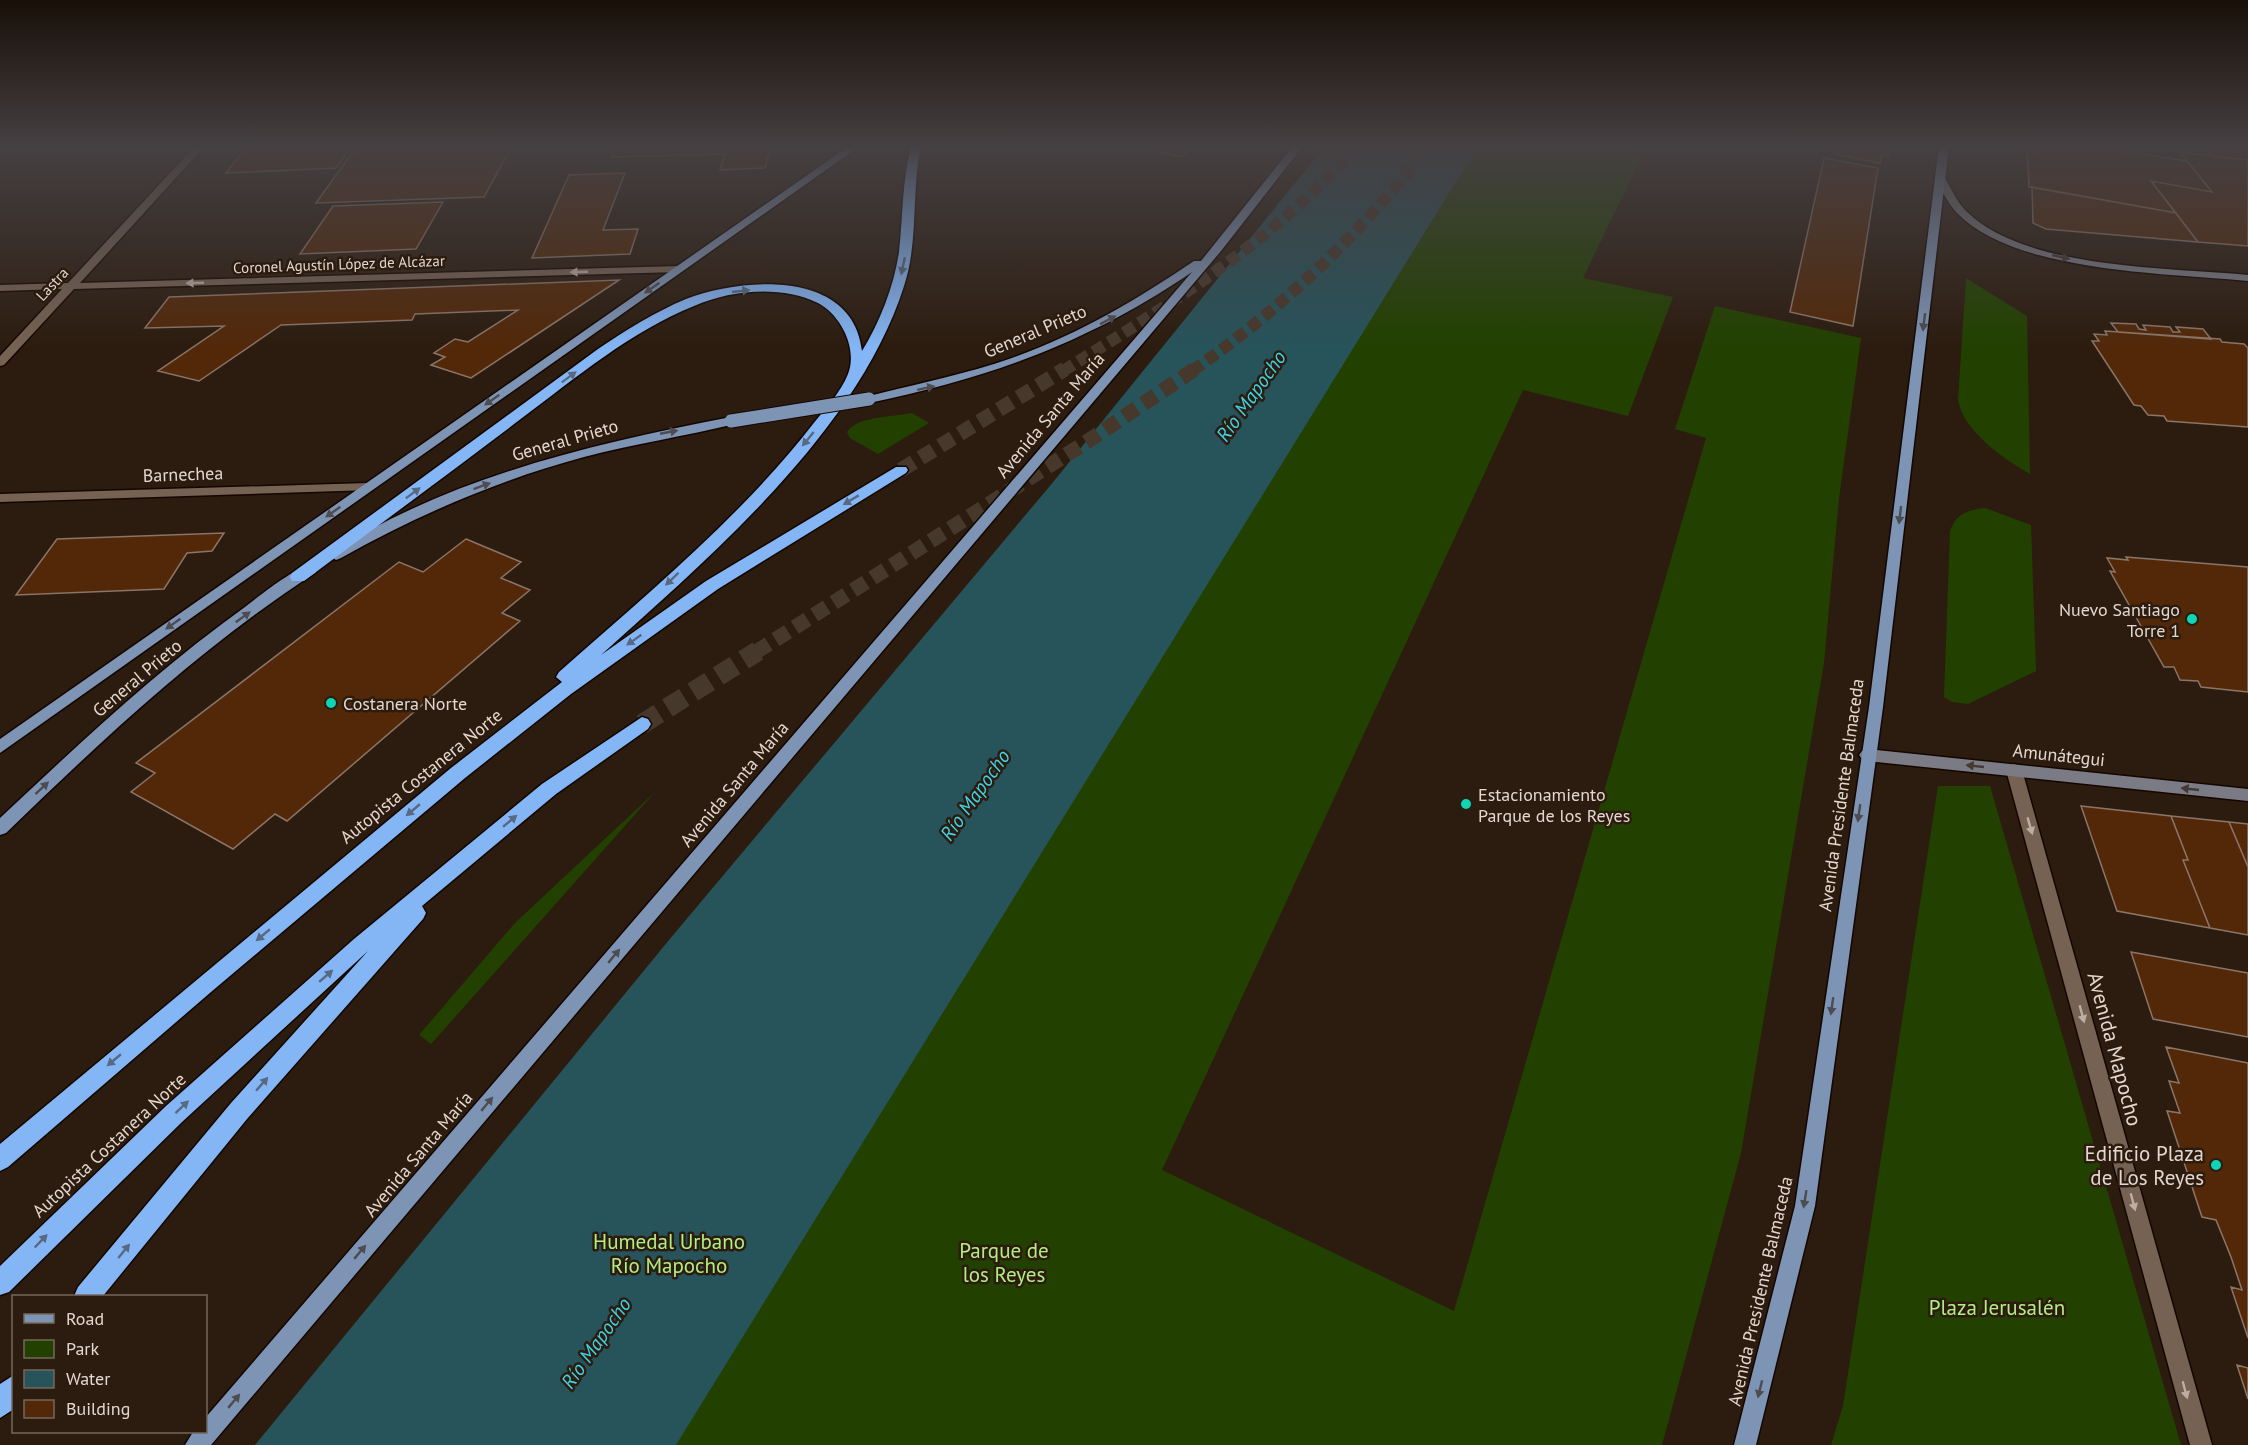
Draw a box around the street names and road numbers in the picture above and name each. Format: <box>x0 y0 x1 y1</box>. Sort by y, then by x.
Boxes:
street label: Coronel Agustín López de Alcázar <box>233 251 445 277</box>
street label: Lastra <box>32 263 72 305</box>
street label: General Prieto <box>980 299 1090 363</box>
street label: Avenida Santa María <box>991 348 1109 482</box>
street label: General Prieto <box>509 414 621 466</box>
street label: Barnechea <box>142 461 224 487</box>
street label: General Prieto <box>88 634 186 722</box>
street label: Avenida Presidente Balmaceda <box>1813 677 1869 913</box>
street label: Autopista Costanera Norte <box>335 704 507 848</box>
street label: Avenida Santa María <box>675 717 793 851</box>
street label: Amunátegui <box>2012 739 2106 771</box>
street label: Avenida Mapocho <box>2081 969 2149 1129</box>
street label: Autopista Costanera Norte <box>27 1068 191 1222</box>
street label: Avenida Santa María <box>359 1087 477 1221</box>
street label: Avenida Presidente Balmaceda <box>1722 1174 1798 1408</box>

